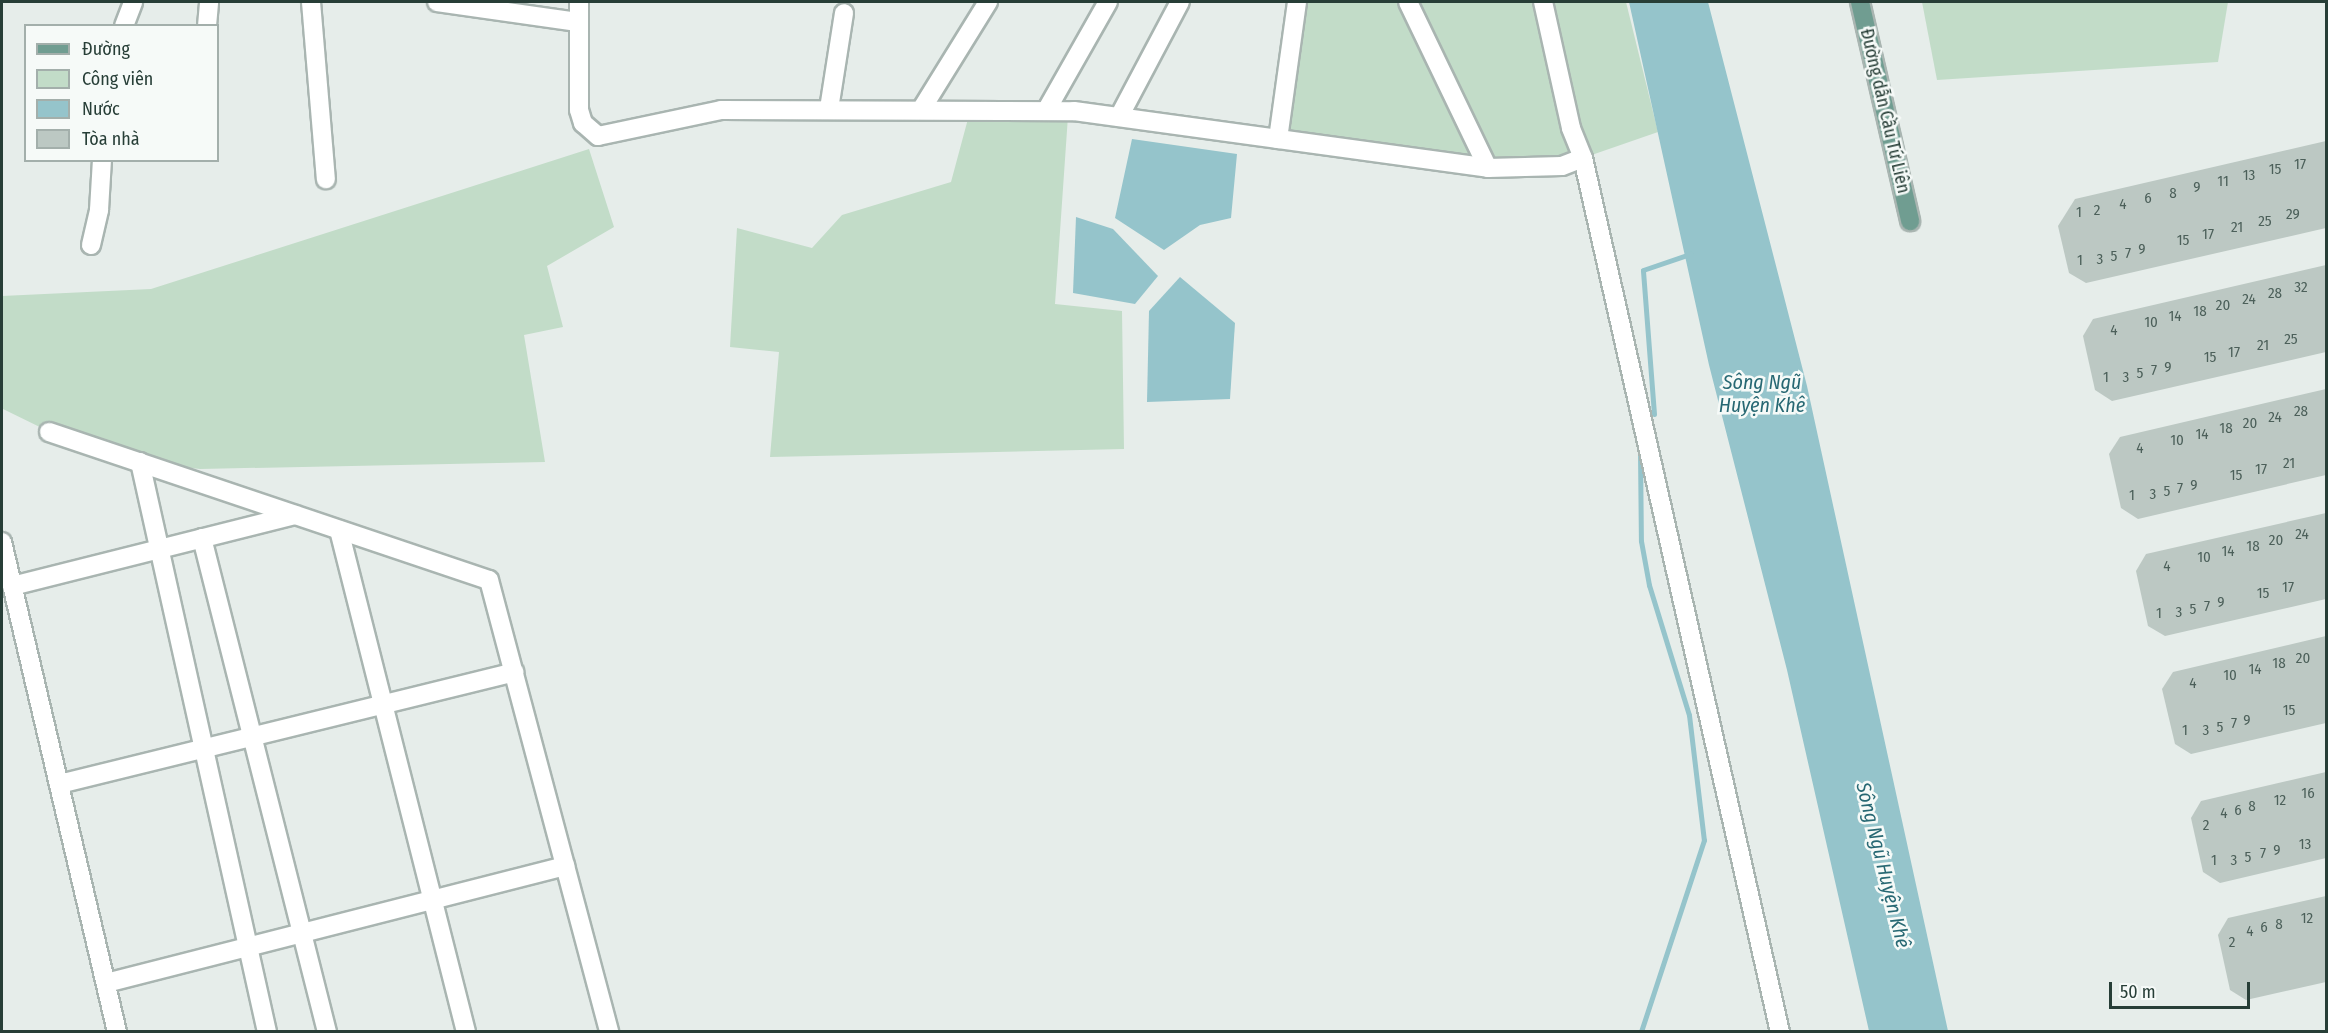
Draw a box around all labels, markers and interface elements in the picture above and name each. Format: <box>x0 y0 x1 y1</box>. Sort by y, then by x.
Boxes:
legend <box>24 24 219 162</box>
street label: Đường dẫn Cầu Tứ Liên <box>1856 26 1914 196</box>
text: Đường <box>82 38 130 60</box>
text: Công viên <box>82 68 153 90</box>
text: Nước <box>82 98 120 120</box>
text: Tòa nhà <box>82 128 140 150</box>
house number: 17 <box>2294 156 2306 174</box>
house number: 15 <box>2269 161 2281 179</box>
house number: 13 <box>2243 167 2255 185</box>
house number: 11 <box>2217 173 2229 191</box>
house number: 9 <box>2193 179 2201 197</box>
house number: 8 <box>2169 185 2177 203</box>
house number: 6 <box>2144 190 2152 208</box>
house number: 4 <box>2119 196 2127 214</box>
house number: 2 <box>2094 202 2100 220</box>
house number: 1 <box>2076 204 2082 222</box>
house number: 29 <box>2286 206 2300 224</box>
house number: 25 <box>2258 213 2272 231</box>
house number: 21 <box>2231 219 2243 237</box>
house number: 17 <box>2202 226 2214 244</box>
house number: 15 <box>2177 232 2189 250</box>
house number: 9 <box>2138 241 2146 259</box>
house number: 7 <box>2125 245 2131 263</box>
house number: 5 <box>2111 248 2117 266</box>
house number: 3 <box>2097 251 2103 269</box>
house number: 1 <box>2077 252 2083 270</box>
house number: 32 <box>2294 279 2308 297</box>
house number: 28 <box>2268 285 2282 303</box>
house number: 24 <box>2242 291 2256 309</box>
house number: 20 <box>2216 297 2230 315</box>
house number: 18 <box>2193 303 2207 321</box>
house number: 14 <box>2168 308 2182 326</box>
house number: 10 <box>2144 314 2158 332</box>
house number: 4 <box>2110 322 2118 340</box>
house number: 25 <box>2284 331 2298 349</box>
house number: 21 <box>2257 337 2269 355</box>
house number: 17 <box>2228 344 2240 362</box>
house number: 15 <box>2204 349 2216 367</box>
house number: 9 <box>2164 359 2172 377</box>
house number: 7 <box>2151 362 2157 380</box>
house number: 5 <box>2137 365 2143 383</box>
house number: 1 <box>2103 369 2109 387</box>
house number: 3 <box>2123 369 2129 387</box>
water label: Sông Ngũ Huyện Khê <box>1719 370 1805 417</box>
house number: 28 <box>2294 403 2308 421</box>
house number: 24 <box>2268 409 2282 427</box>
house number: 20 <box>2243 415 2257 433</box>
house number: 18 <box>2219 420 2233 438</box>
house number: 14 <box>2195 426 2209 444</box>
house number: 10 <box>2170 432 2184 450</box>
house number: 4 <box>2136 440 2144 458</box>
house number: 21 <box>2283 455 2295 473</box>
house number: 17 <box>2255 461 2267 479</box>
house number: 15 <box>2230 467 2242 485</box>
house number: 9 <box>2190 477 2198 495</box>
house number: 7 <box>2177 480 2183 498</box>
house number: 5 <box>2164 483 2170 501</box>
house number: 3 <box>2150 486 2156 504</box>
house number: 1 <box>2129 487 2135 505</box>
house number: 24 <box>2295 526 2309 544</box>
house number: 20 <box>2269 532 2283 550</box>
house number: 18 <box>2246 538 2260 556</box>
house number: 14 <box>2221 543 2235 561</box>
house number: 10 <box>2197 549 2211 567</box>
house number: 4 <box>2163 558 2171 576</box>
house number: 17 <box>2282 579 2294 597</box>
house number: 15 <box>2257 585 2269 603</box>
house number: 9 <box>2217 594 2225 612</box>
house number: 7 <box>2204 598 2210 616</box>
house number: 5 <box>2190 601 2196 619</box>
house number: 3 <box>2176 604 2182 622</box>
house number: 1 <box>2156 605 2162 623</box>
house number: 20 <box>2296 650 2310 668</box>
house number: 18 <box>2272 655 2286 673</box>
house number: 14 <box>2248 661 2262 679</box>
house number: 10 <box>2223 667 2237 685</box>
house number: 4 <box>2189 675 2197 693</box>
house number: 15 <box>2283 702 2295 720</box>
house number: 9 <box>2243 712 2251 730</box>
house number: 7 <box>2231 715 2237 733</box>
house number: 5 <box>2217 719 2223 737</box>
house number: 1 <box>2182 722 2188 740</box>
house number: 3 <box>2203 722 2209 740</box>
water label: Sông Ngũ Huyện Khê <box>1851 780 1915 950</box>
house number: 16 <box>2301 785 2315 803</box>
house number: 12 <box>2274 792 2286 810</box>
house number: 8 <box>2248 798 2256 816</box>
house number: 6 <box>2234 802 2242 820</box>
house number: 4 <box>2220 805 2228 823</box>
house number: 2 <box>2203 817 2209 835</box>
house number: 13 <box>2299 836 2311 854</box>
house number: 9 <box>2273 842 2281 860</box>
house number: 7 <box>2260 845 2266 863</box>
house number: 5 <box>2245 849 2251 867</box>
house number: 1 <box>2211 852 2217 870</box>
house number: 3 <box>2231 852 2237 870</box>
house number: 12 <box>2301 910 2313 928</box>
house number: 8 <box>2275 916 2283 934</box>
house number: 6 <box>2260 919 2268 937</box>
house number: 4 <box>2246 923 2254 941</box>
house number: 2 <box>2229 934 2235 952</box>
scale bar <box>2112 970 2253 1008</box>
text: 50 m <box>2120 981 2156 1003</box>

